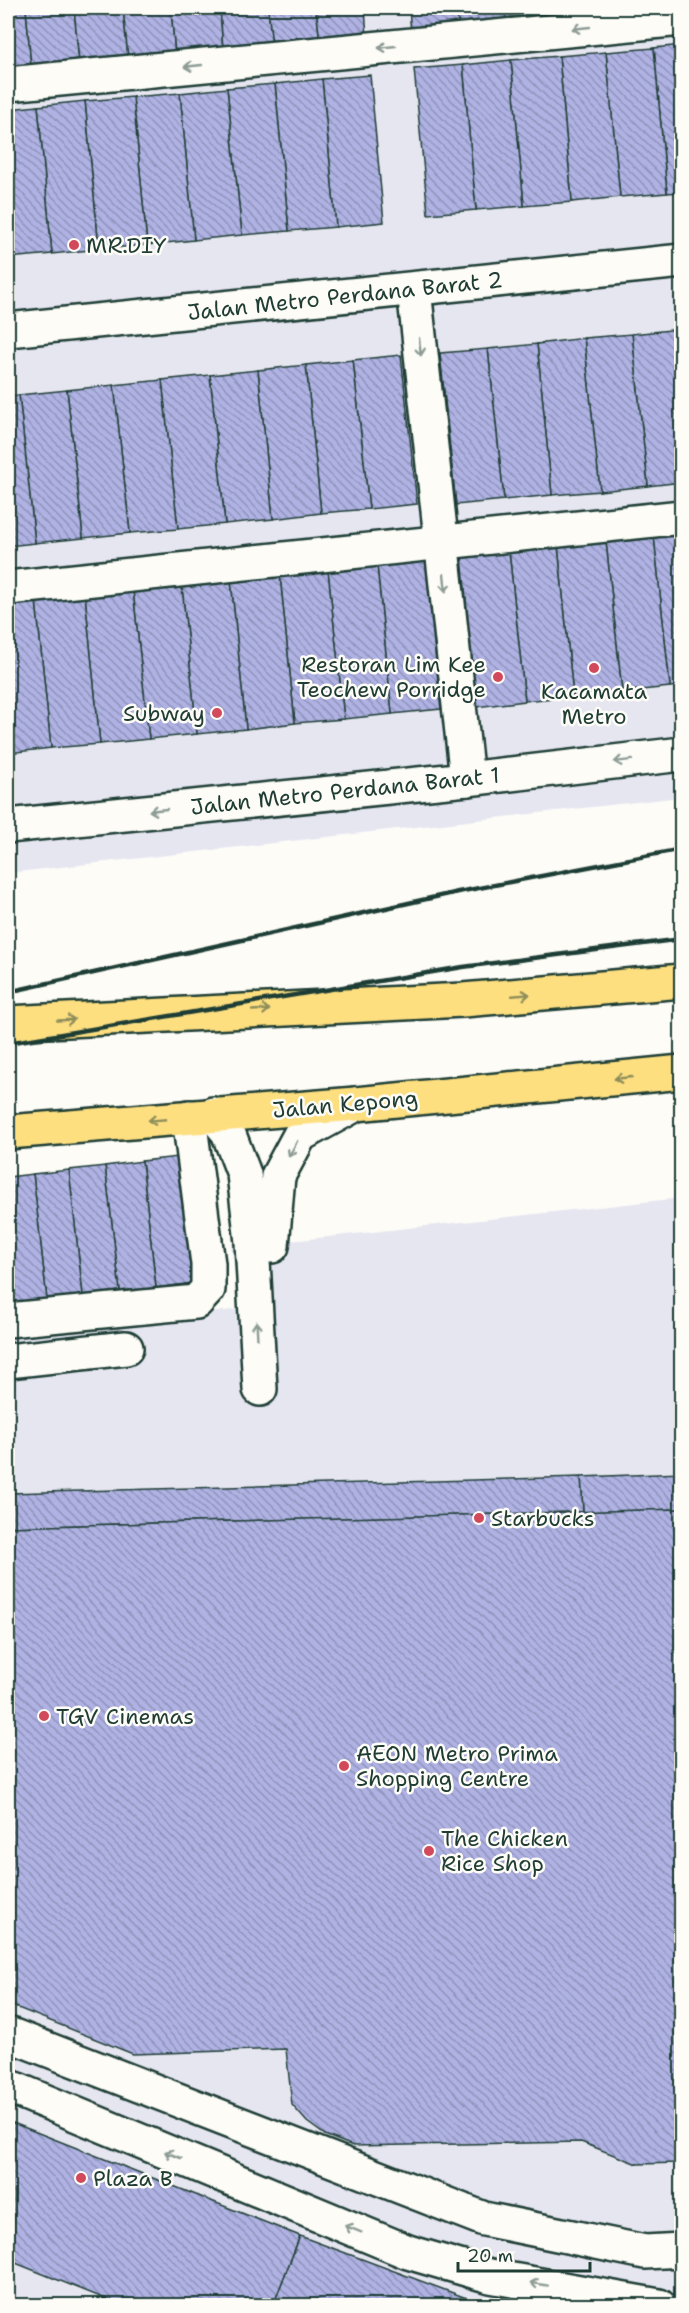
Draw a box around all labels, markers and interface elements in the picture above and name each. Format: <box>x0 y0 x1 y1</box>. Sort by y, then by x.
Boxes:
one-way arrow <box>572 23 592 34</box>
one-way arrow <box>378 42 398 53</box>
one-way arrow <box>184 61 204 72</box>
place label: MR.DIY <box>86 231 167 260</box>
marker: MR.DIY <box>67 238 81 252</box>
street label: Jalan Metro Perdana Barat 2 <box>186 265 504 327</box>
one-way arrow <box>415 336 426 356</box>
one-way arrow <box>440 572 451 592</box>
place label: Restoran Lim Kee Teochew Porridge <box>297 650 486 704</box>
marker: Kacamata Metro <box>587 661 601 675</box>
marker: Restoran Lim Kee Teochew Porridge <box>491 670 505 684</box>
place label: Kacamata Metro <box>541 677 648 731</box>
place label: Subway <box>123 699 205 728</box>
marker: Subway <box>210 706 224 720</box>
one-way arrow <box>614 755 634 766</box>
street label: Jalan Metro Perdana Barat 1 <box>189 760 501 822</box>
one-way arrow <box>149 805 169 816</box>
one-way arrow <box>511 989 531 1000</box>
one-way arrow <box>250 1005 270 1016</box>
one-way arrow <box>55 1014 75 1025</box>
one-way arrow <box>614 1073 634 1084</box>
street label: Jalan Kepong <box>271 1083 419 1125</box>
one-way arrow <box>148 1115 168 1126</box>
one-way arrow <box>287 1139 298 1157</box>
one-way arrow <box>251 1321 262 1341</box>
place label: Starbucks <box>491 1504 595 1533</box>
marker: Starbucks <box>472 1511 486 1525</box>
place label: TGV Cinemas <box>56 1702 194 1731</box>
marker: TGV Cinemas <box>37 1709 51 1723</box>
place label: AEON Metro Prima Shopping Centre <box>356 1739 558 1793</box>
marker: AEON Metro Prima Shopping Centre <box>337 1759 351 1773</box>
place label: The Chicken Rice Shop <box>441 1824 568 1878</box>
marker: The Chicken Rice Shop <box>422 1844 436 1858</box>
one-way arrow <box>164 2149 182 2160</box>
place label: Plaza B <box>93 2164 173 2193</box>
marker: Plaza B <box>74 2171 88 2185</box>
one-way arrow <box>344 2223 363 2234</box>
scale bar <box>458 2235 590 2273</box>
text: 20 m <box>467 2244 513 2268</box>
one-way arrow <box>530 2279 550 2290</box>

